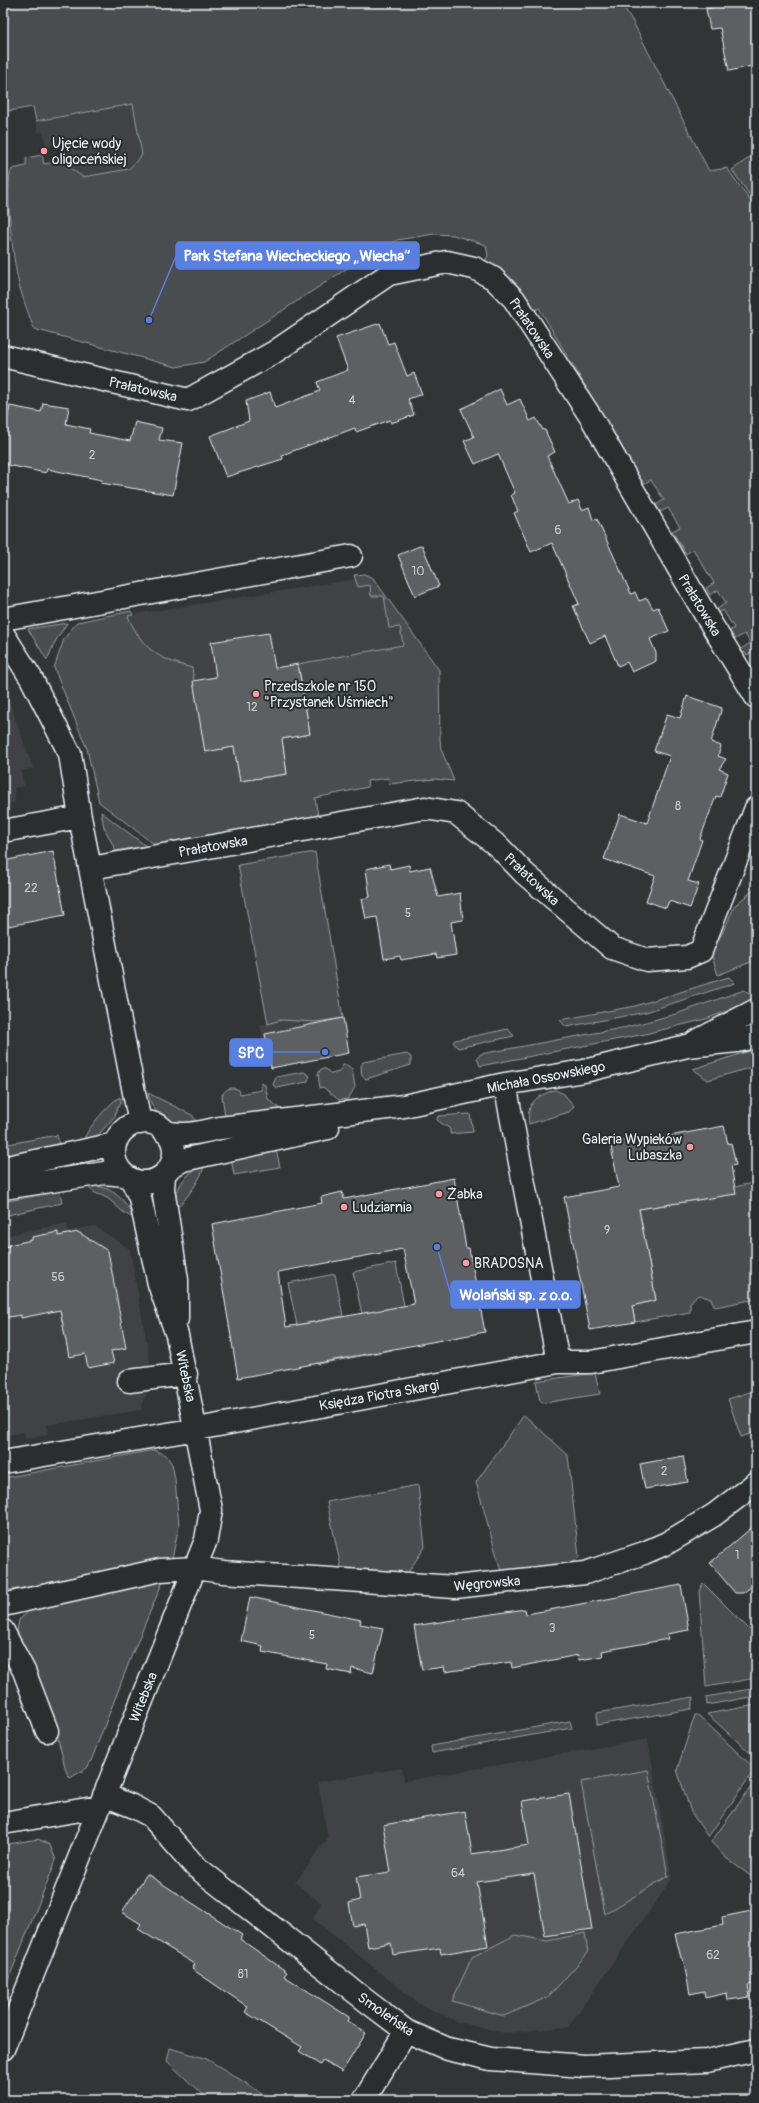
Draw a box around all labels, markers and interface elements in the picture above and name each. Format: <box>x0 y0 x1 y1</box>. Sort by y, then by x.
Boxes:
place label: Ujęcie wody oligoceńskiej <box>52 135 127 168</box>
marker: Ujęcie wody oligoceńskiej <box>39 146 49 156</box>
callout: Park Stefana Wiecheckiego „Wiecha” <box>176 242 419 269</box>
text: Park Stefana Wiecheckiego „Wiecha” <box>184 247 410 266</box>
street label: Prałatowska <box>505 295 558 362</box>
street label: Prałatowska <box>107 373 179 406</box>
house number: 4 <box>349 393 356 408</box>
house number: 2 <box>89 448 96 463</box>
house number: 6 <box>555 523 562 538</box>
house number: 10 <box>412 564 424 579</box>
street label: Prałatowska <box>674 571 725 639</box>
place label: Przedszkole nr 150 "Przystanek Uśmiech" <box>264 678 394 711</box>
marker: Przedszkole nr 150 "Przystanek Uśmiech" <box>251 689 261 699</box>
house number: 12 <box>246 700 258 715</box>
house number: 8 <box>675 799 681 814</box>
street label: Prałatowska <box>177 832 249 861</box>
street label: Prałatowska <box>500 849 563 909</box>
house number: 22 <box>24 881 38 896</box>
house number: 5 <box>405 906 411 921</box>
callout: SPC <box>230 1039 272 1066</box>
text: SPC <box>238 1044 264 1063</box>
street label: Michała Ossowskiego <box>486 1058 607 1097</box>
place label: Galeria Wypieków Lubaszka <box>582 1131 683 1164</box>
marker: Galeria Wypieków Lubaszka <box>685 1142 695 1152</box>
place label: Żabka <box>447 1186 483 1203</box>
marker: Żabka <box>434 1189 444 1199</box>
place label: Ludziarnia <box>352 1199 412 1216</box>
marker: Ludziarnia <box>339 1202 349 1212</box>
house number: 9 <box>604 1223 610 1238</box>
place label: BRADOSNA <box>474 1255 544 1272</box>
marker: BRADOSNA <box>461 1258 471 1268</box>
house number: 56 <box>51 1270 65 1285</box>
callout: Wolański sp. z o.o. <box>451 1281 580 1308</box>
text: Wolański sp. z o.o. <box>459 1286 573 1305</box>
street label: Witebska <box>172 1349 199 1404</box>
street label: Księdza Piotra Skargi <box>318 1376 441 1414</box>
house number: 2 <box>661 1464 668 1479</box>
house number: 1 <box>735 1548 739 1563</box>
street label: Węgrowska <box>453 1572 521 1595</box>
house number: 3 <box>549 1621 556 1636</box>
house number: 5 <box>309 1628 315 1643</box>
street label: Witebska <box>126 1670 161 1725</box>
house number: 64 <box>451 1866 465 1881</box>
house number: 62 <box>706 1948 720 1963</box>
house number: 81 <box>238 1967 248 1982</box>
street label: Smoleńska <box>354 1989 417 2040</box>

